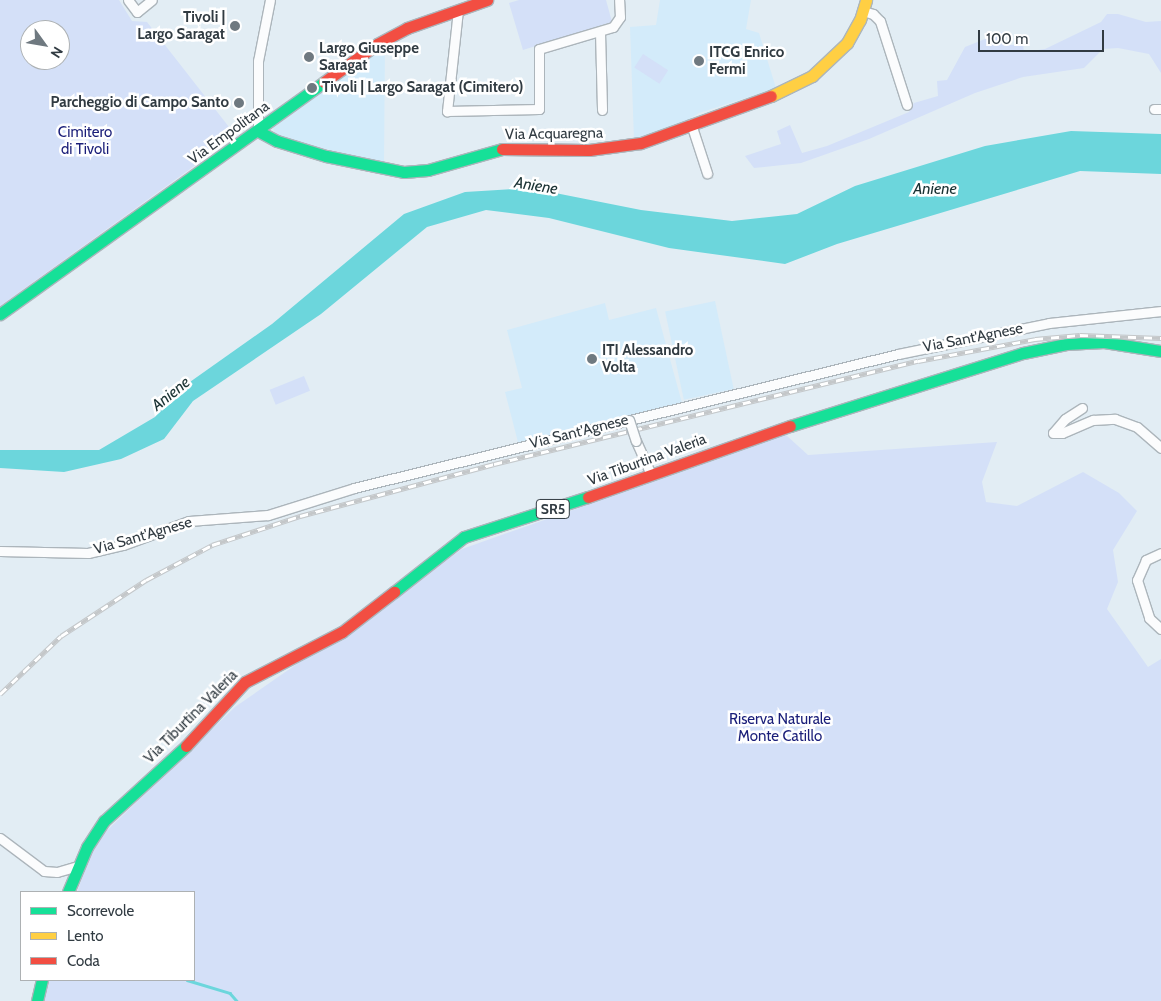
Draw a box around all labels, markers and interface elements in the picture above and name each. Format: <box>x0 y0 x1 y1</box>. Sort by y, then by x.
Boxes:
place label: Tivoli | Largo Saragat <box>137 8 225 43</box>
north arrow <box>20 20 70 70</box>
marker: Tivoli | Largo Saragat <box>229 20 241 32</box>
scale bar <box>981 20 1107 52</box>
text: 100 m <box>986 30 1028 48</box>
place label: Largo Giuseppe Saragat <box>319 39 419 74</box>
text: N <box>47 43 67 61</box>
place label: ITCG Enrico Fermi <box>709 43 784 78</box>
marker: Largo Giuseppe Saragat <box>303 51 315 63</box>
marker: ITCG Enrico Fermi <box>693 55 705 67</box>
place label: Tivoli | Largo Saragat (Cimitero) <box>322 79 523 97</box>
marker: Tivoli | Largo Saragat (Cimitero) <box>306 82 318 94</box>
place label: Parcheggio di Campo Santo <box>51 94 229 112</box>
street label: Via Empolitana <box>185 97 273 169</box>
marker: Parcheggio di Campo Santo <box>233 97 245 109</box>
park label: Cimitero di Tivoli <box>58 123 112 158</box>
street label: Via Acquaregna <box>505 124 603 144</box>
water label: Aniene <box>513 173 559 199</box>
water label: Aniene <box>913 179 957 199</box>
street label: Via Sant'Agnese <box>922 319 1024 357</box>
place label: ITI Alessandro Volta <box>602 341 693 376</box>
marker: ITI Alessandro Volta <box>586 353 598 365</box>
water label: Aniene <box>148 373 194 415</box>
street label: Via Sant'Agnese <box>528 411 630 453</box>
street label: Via Tiburtina Valeria <box>585 430 709 490</box>
road number: SR5 <box>536 498 570 520</box>
street label: Via Sant'Agnese <box>92 513 194 559</box>
street label: Via Tiburtina Valeria <box>141 667 241 767</box>
park label: Riserva Naturale Monte Catillo <box>729 710 831 745</box>
legend <box>20 891 195 981</box>
text: Scorrevole <box>67 902 134 920</box>
text: Lento <box>67 927 104 945</box>
text: Coda <box>67 952 100 970</box>

